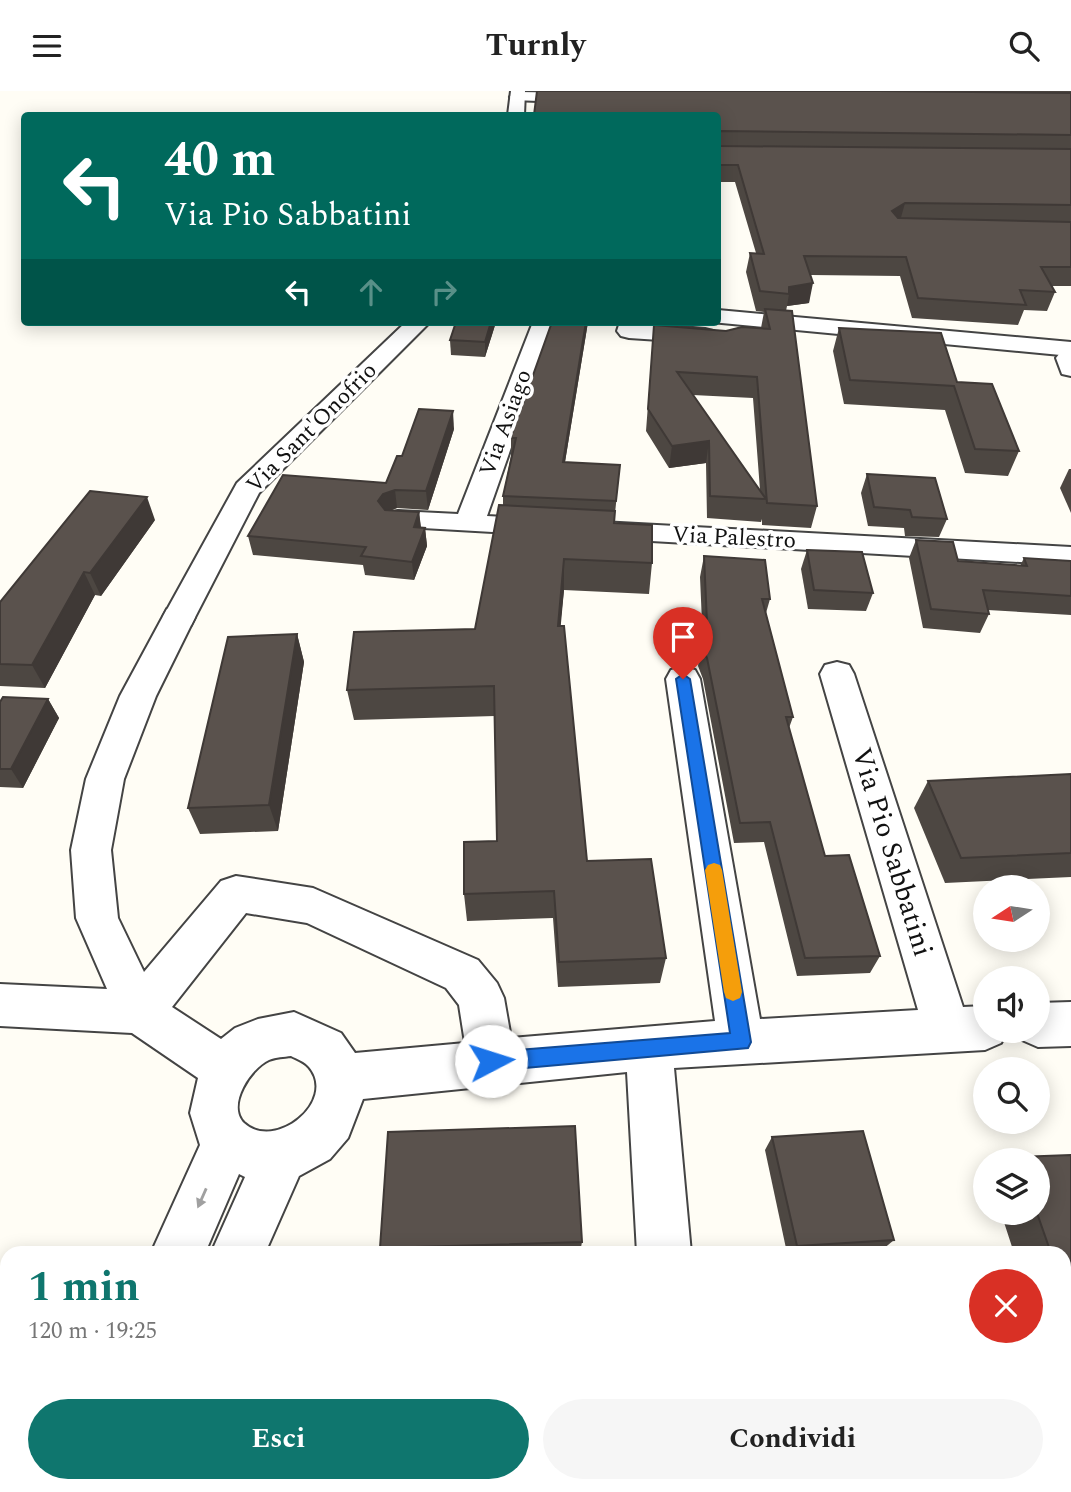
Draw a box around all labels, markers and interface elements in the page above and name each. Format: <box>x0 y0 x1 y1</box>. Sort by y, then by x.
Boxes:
text: Turnly <box>485 21 586 70</box>
icon: menu <box>28 27 66 65</box>
icon: search <box>1005 27 1043 65</box>
text: 40 m <box>164 123 275 198</box>
icon: left <box>49 140 140 231</box>
text: Via Pio Sabbatini <box>164 191 412 240</box>
icon: left <box>279 273 317 311</box>
icon: ahead <box>352 273 390 311</box>
icon: right <box>425 273 463 311</box>
street label: Via Sant'Onofrio <box>238 354 386 502</box>
street label: Via Asiago <box>471 365 541 481</box>
street label: Via Palestro <box>671 517 797 559</box>
pin <box>653 607 713 679</box>
icon: arrive <box>664 618 702 656</box>
street label: Via Pio Sabbatini <box>840 742 944 962</box>
north arrow <box>973 875 1050 952</box>
map controls <box>973 875 1050 1225</box>
button: sound <box>973 966 1050 1043</box>
position arrow <box>454 1024 528 1098</box>
button: search <box>973 1057 1050 1134</box>
button: layers <box>973 1148 1050 1225</box>
one-way arrow <box>197 1188 208 1208</box>
text: 1 min <box>28 1256 140 1319</box>
button: close <box>969 1269 1043 1343</box>
text: 120 m · 19:25 <box>28 1314 157 1349</box>
button: Esci <box>28 1399 529 1479</box>
button: Condividi <box>543 1399 1043 1479</box>

